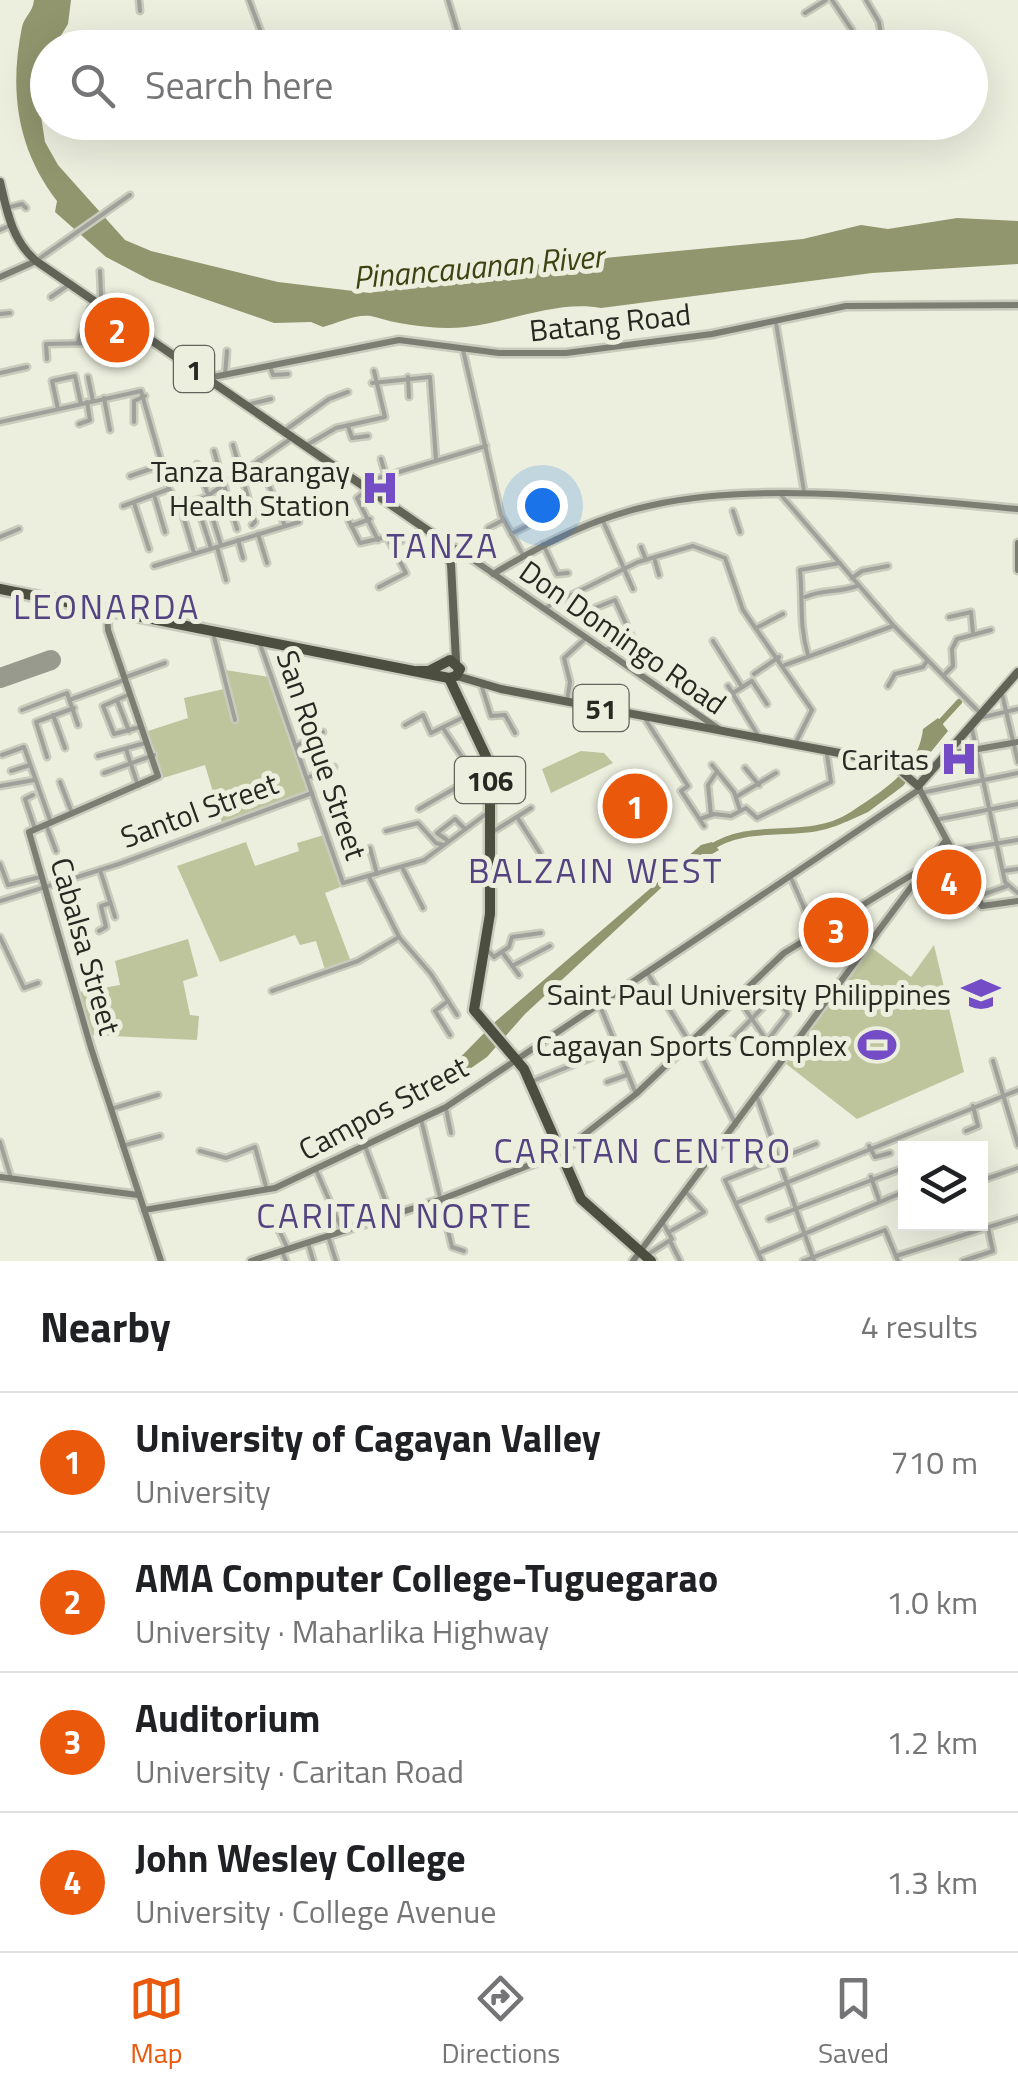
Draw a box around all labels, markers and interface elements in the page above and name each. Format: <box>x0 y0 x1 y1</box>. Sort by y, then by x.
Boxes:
search box <box>30 30 988 140</box>
text: Search here <box>145 56 333 114</box>
icon: search <box>65 58 120 113</box>
water label: Pinancauanan River <box>351 231 609 301</box>
street label: Batang Road <box>527 291 693 353</box>
pin: 2 <box>84 292 150 368</box>
road number: 1 <box>174 346 214 392</box>
place label: Tanza Barangay Health Station <box>151 448 350 528</box>
hospital icon: Tanza Barangay Health Station <box>359 467 401 509</box>
your location <box>517 480 568 531</box>
district label: TANZA <box>386 518 500 572</box>
street label: Don Domingo Road <box>510 548 736 726</box>
district label: LEONARDA <box>13 579 201 633</box>
street label: San Roque Street <box>265 644 380 866</box>
road number: 51 <box>574 685 628 731</box>
place label: Caritas <box>841 736 929 782</box>
hospital icon: Caritas <box>938 738 980 780</box>
road number: 106 <box>455 757 525 803</box>
street label: Santol Street <box>114 760 285 860</box>
pin: 1 <box>602 768 668 844</box>
district label: BALZAIN WEST <box>468 843 724 897</box>
pin: 4 <box>916 844 982 920</box>
street label: Cabalsa Street <box>39 852 133 1040</box>
pin: 3 <box>804 892 868 968</box>
place label: Saint Paul University Philippines <box>547 971 951 1017</box>
school or university icon: Saint Paul University Philippines <box>960 973 1002 1015</box>
place label: Cagayan Sports Complex <box>536 1022 847 1068</box>
sports icon: Cagayan Sports Complex <box>856 1024 898 1066</box>
street label: Campos Street <box>290 1044 476 1172</box>
district label: CARITAN CENTRO <box>493 1123 793 1177</box>
map controls <box>898 1141 988 1231</box>
button: layers <box>898 1141 988 1231</box>
district label: CARITAN NORTE <box>256 1188 534 1242</box>
text: Nearby <box>40 1294 171 1358</box>
text: 4 results <box>861 1302 978 1350</box>
text: University of Cagayan Valley <box>135 1409 601 1467</box>
text: 1 <box>64 1438 81 1486</box>
text: 710 m <box>890 1438 978 1486</box>
text: University <box>135 1467 271 1515</box>
text: AMA Computer College-Tuguegarao <box>135 1549 718 1607</box>
text: 2 <box>64 1578 81 1626</box>
text: 1.0 km <box>886 1578 978 1626</box>
text: University · Maharlika Highway <box>135 1607 549 1655</box>
text: Auditorium <box>135 1689 320 1747</box>
text: 3 <box>64 1718 81 1766</box>
text: 1.2 km <box>886 1718 978 1766</box>
text: University · Caritan Road <box>135 1747 464 1795</box>
text: John Wesley College <box>135 1829 466 1887</box>
text: 4 <box>64 1858 81 1906</box>
text: 1.3 km <box>886 1858 978 1906</box>
text: University · College Avenue <box>135 1887 496 1935</box>
tab: Map <box>129 1971 184 2074</box>
tab: Directions <box>442 1971 560 2074</box>
tab: Saved <box>818 1971 889 2074</box>

